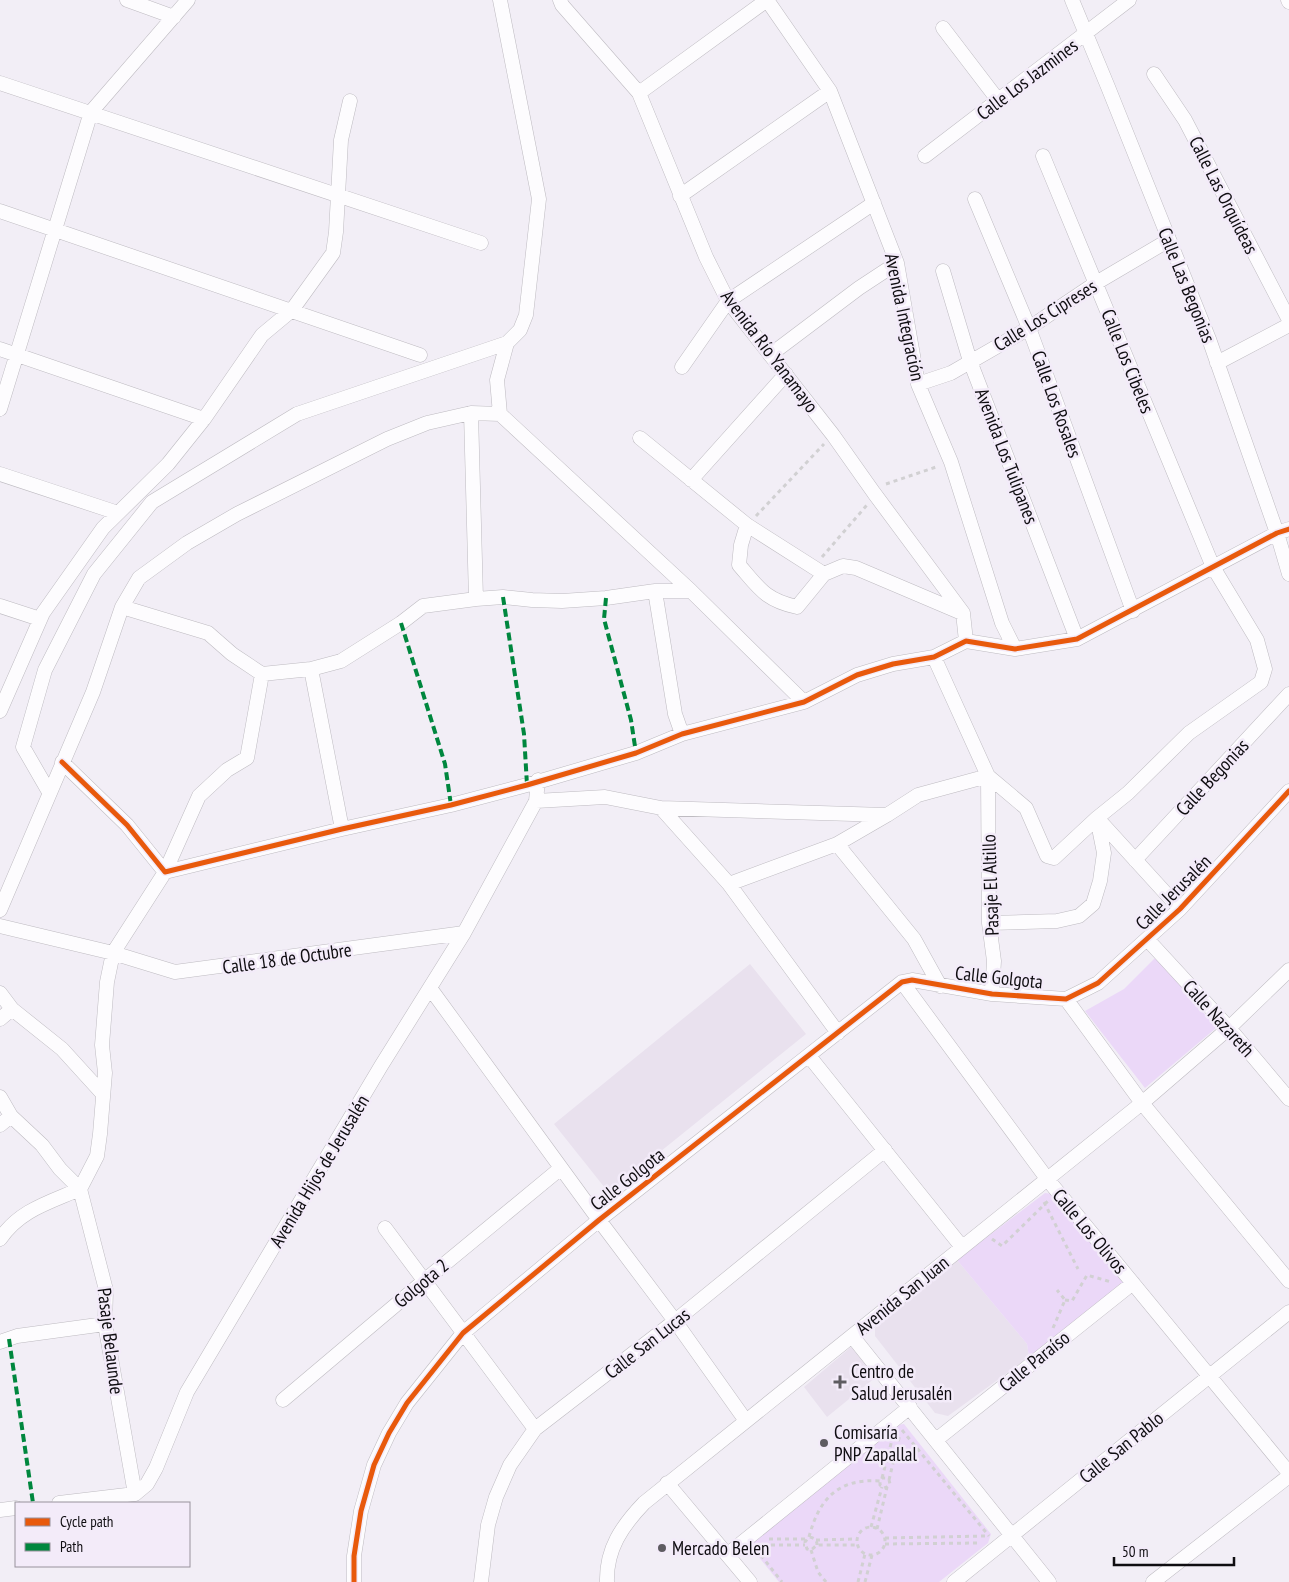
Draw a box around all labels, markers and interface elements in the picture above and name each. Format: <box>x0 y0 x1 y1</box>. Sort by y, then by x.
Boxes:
street label: Calle Los Jazmines <box>972 33 1082 125</box>
street label: Calle Las Orquídeas <box>1184 132 1264 258</box>
street label: Calle Las Begonias <box>1153 224 1221 346</box>
street label: Avenida Integración <box>880 251 930 383</box>
street label: Calle Los Cipreses <box>989 274 1101 356</box>
street label: Avenida Río Yanamayo <box>716 285 824 417</box>
street label: Calle Los Cibeles <box>1096 305 1160 417</box>
street label: Calle Los Rosales <box>1027 347 1087 461</box>
street label: Avenida Los Tulipanes <box>970 385 1044 527</box>
street label: Calle Begonias <box>1170 734 1254 820</box>
street label: Pasaje El Altillo <box>976 834 1004 936</box>
street label: Calle Jerusalén <box>1130 849 1216 935</box>
street label: Calle 18 de Octubre <box>221 937 353 979</box>
street label: Calle Golgota <box>954 960 1044 994</box>
street label: Calle Nazareth <box>1178 974 1260 1062</box>
street label: Avenida Hijos de Jerusalén <box>264 1090 374 1252</box>
street label: Calle Golgota <box>585 1142 669 1216</box>
street label: Calle Los Olivos <box>1048 1184 1132 1278</box>
street label: Avenida San Juan <box>851 1250 953 1340</box>
street label: Golgota 2 <box>389 1253 453 1313</box>
street label: Pasaje Belaunde <box>93 1286 129 1396</box>
street label: Calle San Lucas <box>600 1302 694 1384</box>
street label: Calle Paraíso <box>994 1325 1074 1397</box>
place label: Centro de Salud Jerusalén <box>851 1359 952 1405</box>
marker: Centro de Salud Jerusalén <box>833 1375 847 1389</box>
street label: Calle San Pablo <box>1074 1406 1168 1488</box>
place label: Comisaría PNP Zapallal <box>834 1420 917 1466</box>
marker: Comisaría PNP Zapallal <box>818 1437 830 1449</box>
legend <box>15 1502 190 1567</box>
text: Cycle path <box>60 1512 113 1531</box>
scale bar <box>1114 1534 1234 1566</box>
place label: Mercado Belen <box>672 1536 769 1560</box>
text: Path <box>60 1537 83 1556</box>
marker: Mercado Belen <box>656 1542 668 1554</box>
text: 50 m <box>1122 1542 1148 1561</box>

